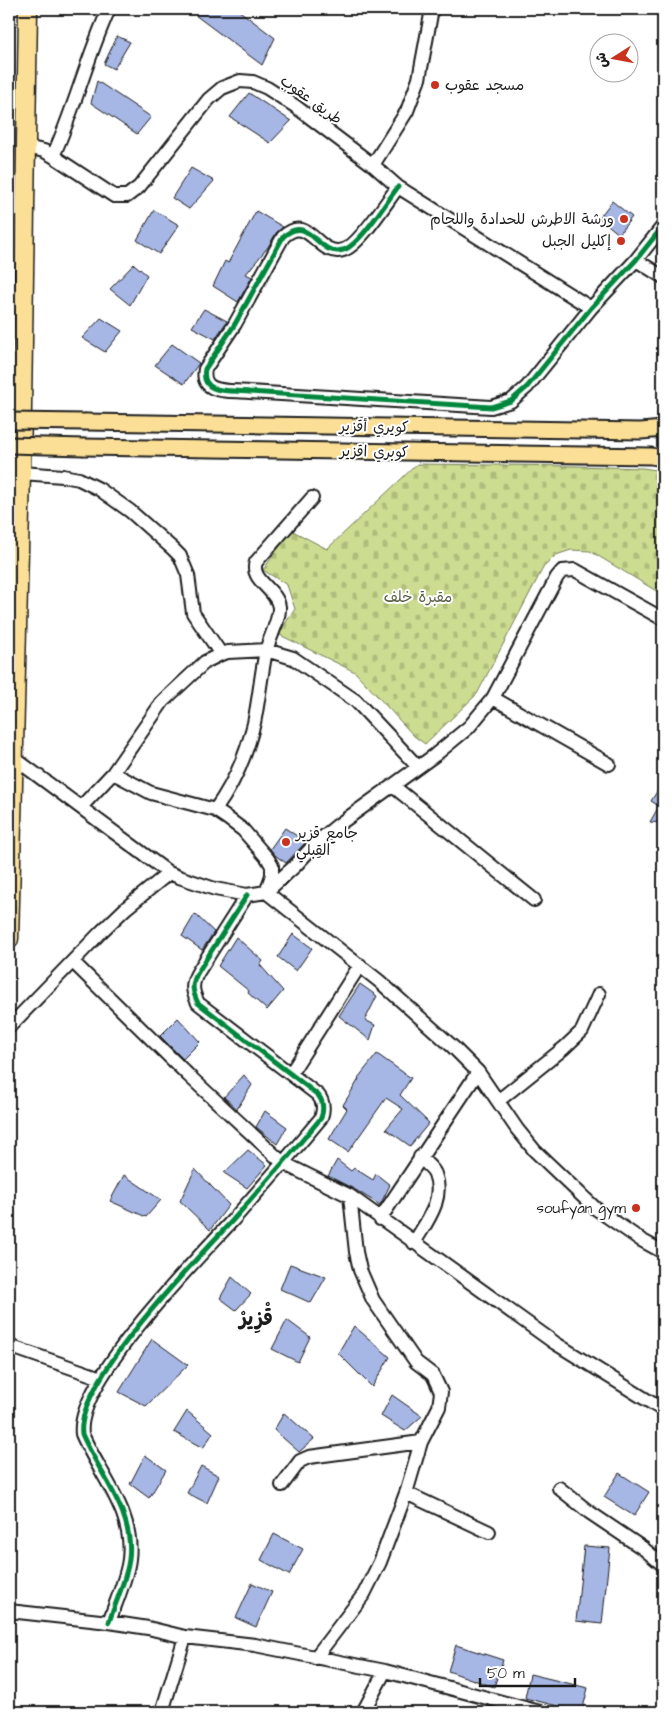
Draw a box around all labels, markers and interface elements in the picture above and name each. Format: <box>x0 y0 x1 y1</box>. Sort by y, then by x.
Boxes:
north arrow <box>590 32 640 82</box>
text: ش <box>591 51 614 70</box>
street label: طريق عقوب <box>276 70 346 130</box>
place label: مسجد عقوب <box>445 75 524 96</box>
marker: مسجد عقوب <box>429 79 441 91</box>
place label: ورشة الاطرش للحدادة واللحام <box>430 209 614 230</box>
marker: ورشة الاطرش للحدادة واللحام <box>618 213 630 225</box>
place label: إكليل الجبل <box>542 231 611 252</box>
marker: إكليل الجبل <box>615 235 627 247</box>
street label: كويري أقزير <box>337 416 409 438</box>
street label: كوبري اقزير <box>337 441 409 463</box>
park label: مقبرة خلف <box>384 587 452 608</box>
place label: جامع قزير القِبلي <box>294 823 358 863</box>
marker: جامع قزير القِبلي <box>280 836 292 848</box>
place label: soufyan gym <box>536 1198 626 1220</box>
marker: soufyan gym <box>630 1202 642 1214</box>
district label: قْزِيرْ <box>237 1301 273 1333</box>
scale bar <box>480 1656 574 1688</box>
text: 50 m <box>487 1663 525 1684</box>

